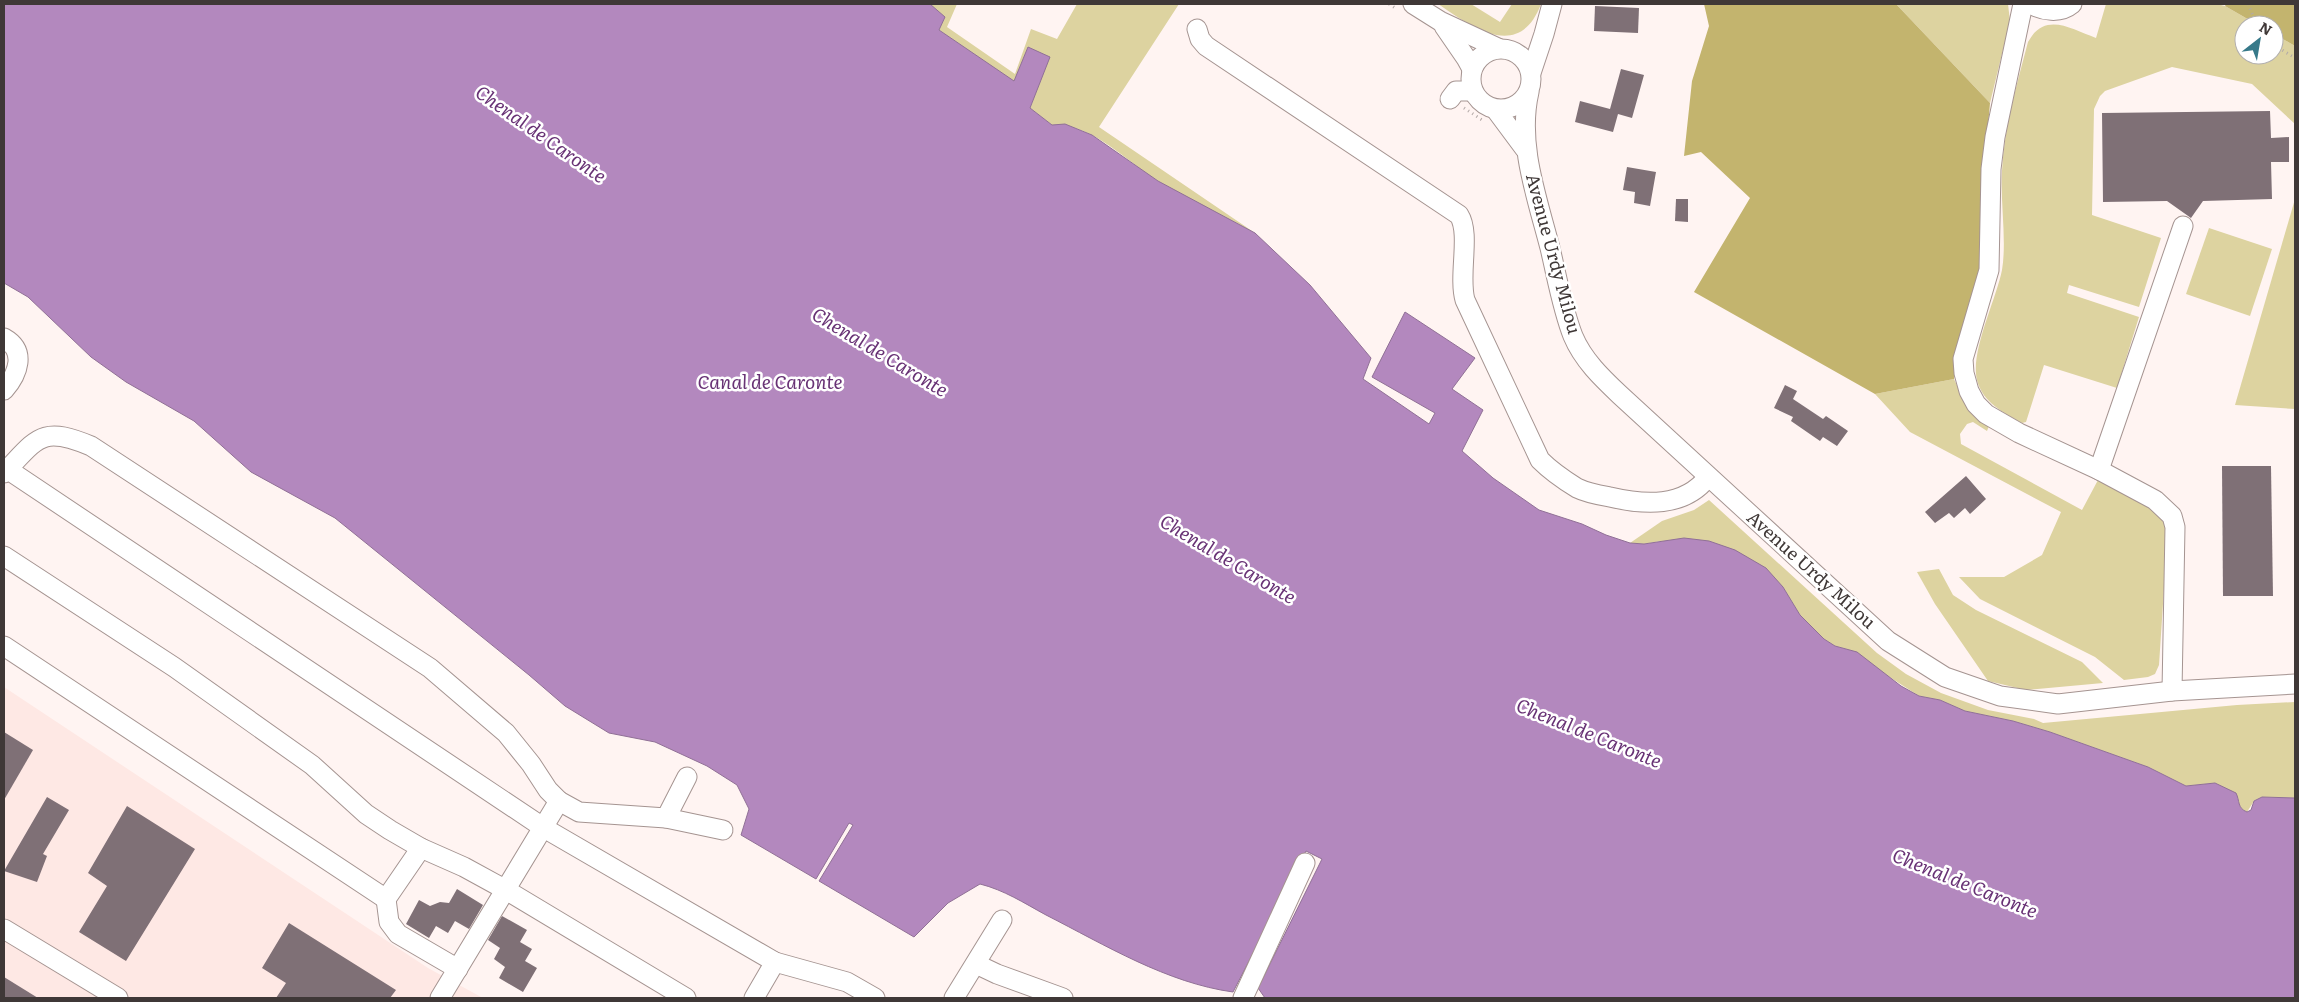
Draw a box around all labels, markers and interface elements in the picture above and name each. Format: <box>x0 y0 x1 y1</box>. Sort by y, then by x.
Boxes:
north arrow <box>2234 15 2284 65</box>
text: N <box>2256 16 2277 40</box>
water label: Chenal de Caronte <box>470 77 613 189</box>
street label: Avenue Urdy Milou <box>1520 170 1589 337</box>
water label: Chenal de Caronte <box>807 299 954 403</box>
water label: Canal de Caronte <box>697 367 843 395</box>
street label: Avenue Urdy Milou <box>1742 504 1882 634</box>
water label: Chenal de Caronte <box>1155 506 1302 610</box>
water label: Chenal de Caronte <box>1513 690 1666 774</box>
water label: Chenal de Caronte <box>1889 840 2042 924</box>

